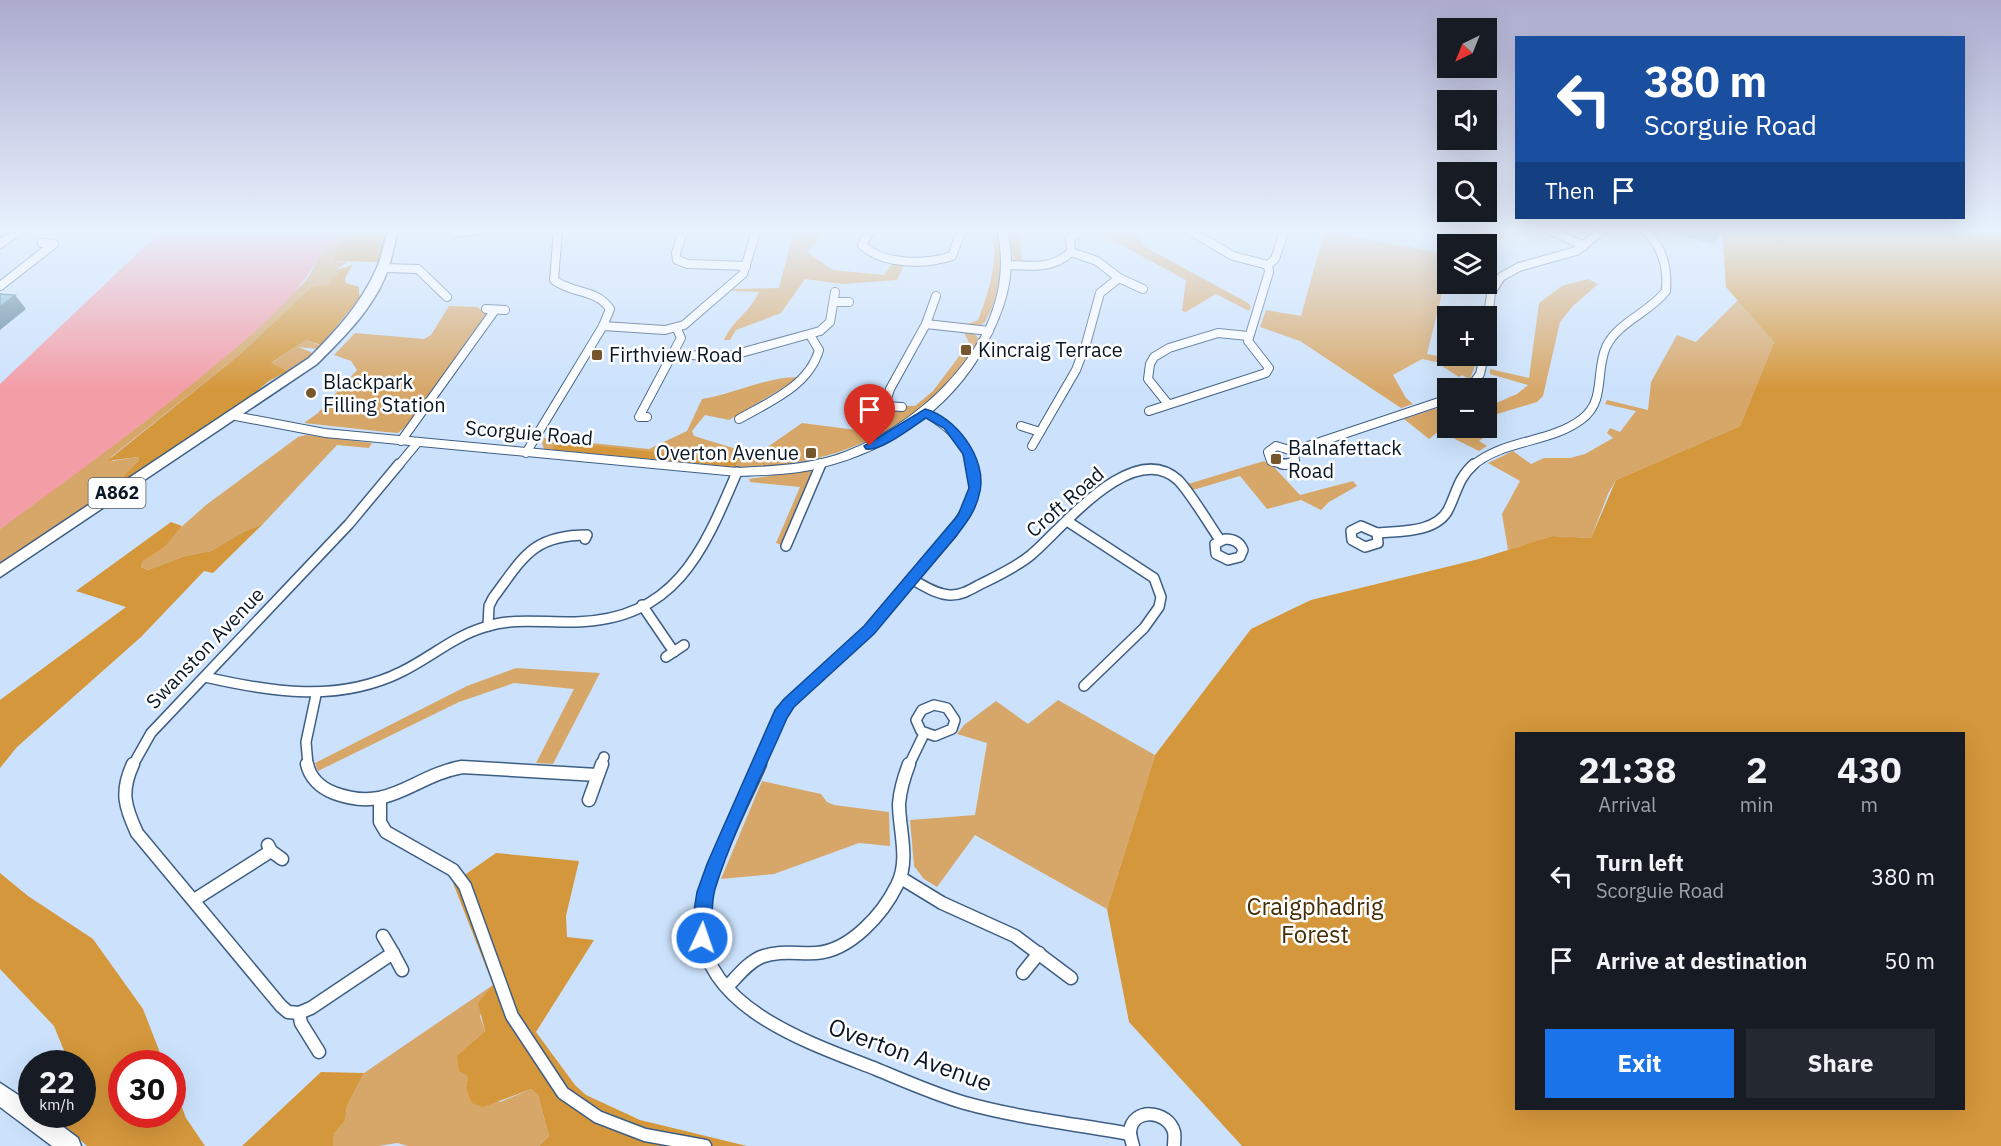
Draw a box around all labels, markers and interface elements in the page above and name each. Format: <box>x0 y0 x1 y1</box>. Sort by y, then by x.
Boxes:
north arrow <box>1437 18 1497 78</box>
map controls <box>1437 18 1497 438</box>
text: 380 m <box>1644 54 1767 109</box>
icon: left <box>1545 60 1623 138</box>
button: sound <box>1437 90 1497 150</box>
text: Scorguie Road <box>1644 107 1817 142</box>
button: search <box>1437 162 1497 222</box>
icon: arrive <box>1607 174 1640 207</box>
text: Then <box>1545 176 1595 205</box>
button: layers <box>1437 234 1497 294</box>
button: + <box>1437 306 1497 366</box>
place label: Kincraig Terrace <box>978 336 1123 363</box>
place label: Firthview Road <box>609 341 743 368</box>
marker: Kincraig Terrace <box>959 343 973 357</box>
marker: Firthview Road <box>590 348 604 362</box>
place label: Blackpark Filling Station <box>323 368 446 418</box>
button: − <box>1437 378 1497 438</box>
pin <box>844 384 895 446</box>
marker: Blackpark Filling Station <box>304 386 318 400</box>
icon: arrive <box>853 393 886 426</box>
street label: Scorguie Road <box>464 413 594 452</box>
place label: Balnafettack Road <box>1288 434 1402 484</box>
place label: Overton Avenue <box>656 439 799 466</box>
marker: Overton Avenue <box>804 446 818 460</box>
marker: Balnafettack Road <box>1269 452 1283 466</box>
street label: Croft Road <box>1020 460 1109 543</box>
road number: A862 <box>88 478 146 508</box>
street label: Swanston Avenue <box>140 581 270 714</box>
text: 21:38 <box>1578 746 1677 793</box>
text: 2 <box>1746 746 1768 793</box>
text: 430 <box>1837 746 1902 793</box>
text: Arrival <box>1598 791 1657 818</box>
text: min <box>1740 791 1774 818</box>
text: m <box>1861 791 1878 818</box>
text: Turn left <box>1596 848 1684 877</box>
icon: left <box>1545 860 1578 893</box>
text: 380 m <box>1871 862 1935 891</box>
text: Scorguie Road <box>1596 877 1724 904</box>
park label: Craigphadrig Forest <box>1247 890 1384 950</box>
position arrow <box>670 906 734 970</box>
icon: arrive <box>1545 944 1578 977</box>
text: Arrive at destination <box>1596 946 1807 975</box>
text: 50 m <box>1884 946 1935 975</box>
street label: Overton Avenue <box>824 1010 997 1098</box>
button: Exit <box>1545 1029 1734 1098</box>
button: Share <box>1746 1029 1935 1098</box>
speed limit sign: 30 <box>108 1050 186 1128</box>
text: 22 <box>39 1062 75 1101</box>
text: km/h <box>39 1095 75 1114</box>

